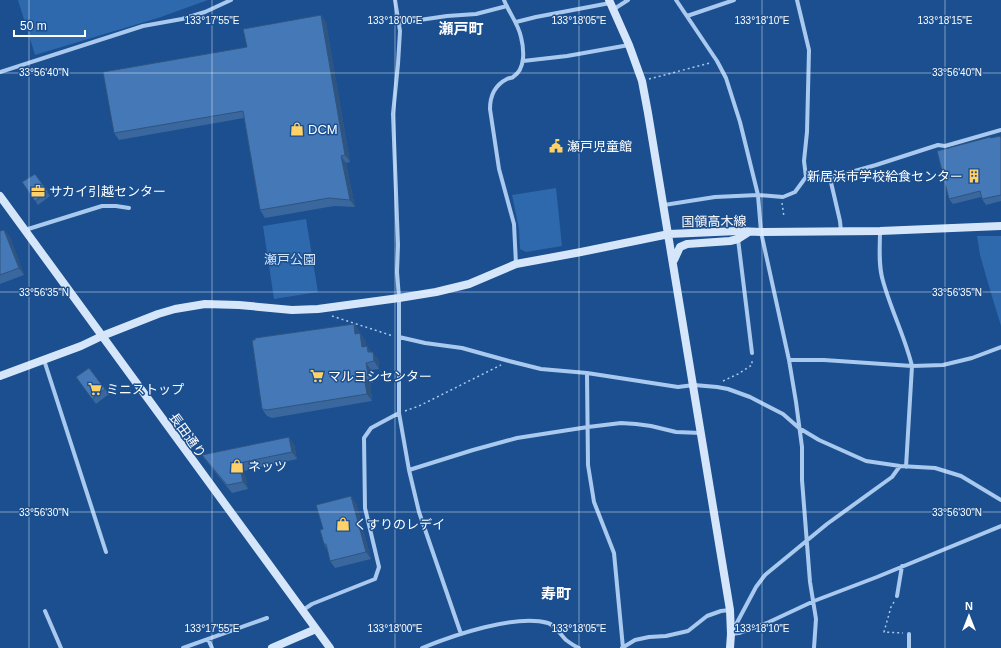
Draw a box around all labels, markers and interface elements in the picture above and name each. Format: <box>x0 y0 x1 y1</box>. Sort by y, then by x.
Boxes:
scale bar <box>14 12 85 38</box>
text: 133°17'55"E <box>184 15 240 26</box>
text: 133°18'00"E <box>367 15 423 26</box>
text: 133°18'05"E <box>551 15 607 26</box>
text: 133°18'10"E <box>734 15 790 26</box>
text: 133°18'15"E <box>917 15 973 26</box>
text: 50 m <box>20 19 47 33</box>
district label: 瀬戸町 <box>438 20 484 37</box>
text: 33°56'40"N <box>19 67 69 78</box>
text: 33°56'40"N <box>932 67 982 78</box>
shop icon: DCM <box>289 121 305 137</box>
place label: DCM <box>308 122 338 137</box>
public building icon: 瀬戸児童館 <box>548 138 564 154</box>
place label: 瀬戸児童館 <box>567 139 632 154</box>
building icon: 新居浜市学校給食センター <box>966 168 982 184</box>
place label: 新居浜市学校給食センター <box>807 169 963 184</box>
office icon: サカイ引越センター <box>30 183 46 199</box>
place label: サカイ引越センター <box>49 184 166 199</box>
street label: 国領高木線 <box>681 213 747 230</box>
park label: 瀬戸公園 <box>264 252 316 267</box>
text: 33°56'35"N <box>19 287 69 298</box>
text: 33°56'35"N <box>932 287 982 298</box>
supermarket icon: マルヨシセンター <box>309 368 325 384</box>
place label: マルヨシセンター <box>328 369 432 384</box>
supermarket icon: ミニストップ <box>87 381 103 397</box>
place label: ミニストップ <box>106 382 184 397</box>
street label: 長田通り <box>166 410 209 461</box>
shop icon: ネッツ <box>229 458 245 474</box>
place label: ネッツ <box>248 459 287 474</box>
text: 33°56'30"N <box>19 507 69 518</box>
text: 33°56'30"N <box>932 507 982 518</box>
shop icon: くすりのレデイ <box>335 516 351 532</box>
place label: くすりのレデイ <box>354 517 445 532</box>
district label: 寿町 <box>541 585 571 602</box>
north arrow <box>949 596 989 636</box>
text: N <box>965 600 973 612</box>
text: 133°17'55"E <box>184 623 240 634</box>
text: 133°18'00"E <box>367 623 423 634</box>
text: 133°18'05"E <box>551 623 607 634</box>
text: 133°18'10"E <box>734 623 790 634</box>

